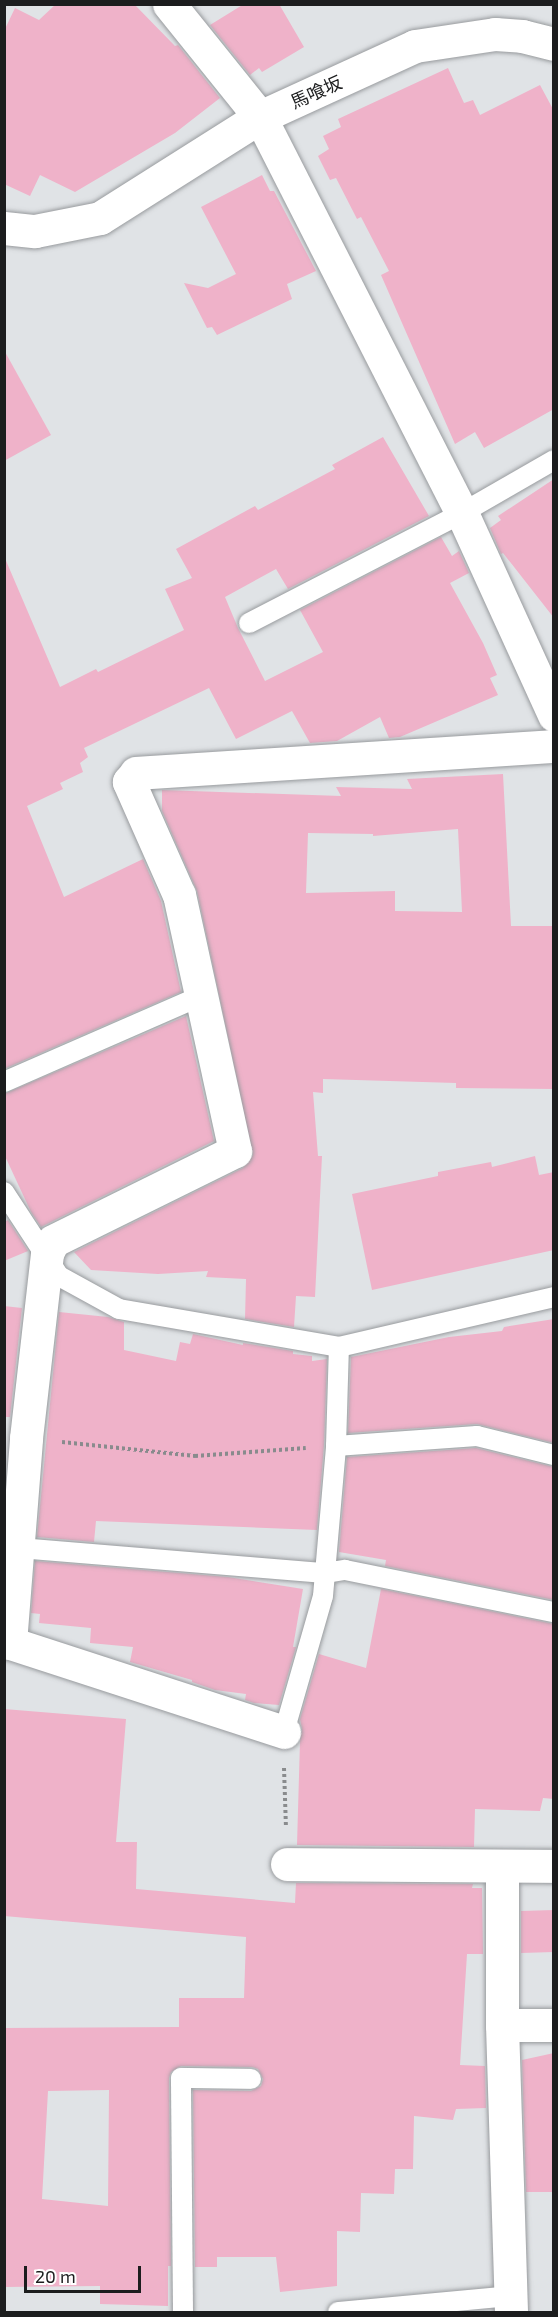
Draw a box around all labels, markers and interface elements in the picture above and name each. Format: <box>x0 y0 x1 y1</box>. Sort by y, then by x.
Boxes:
street label: 馬喰坂 <box>287 71 345 113</box>
scale bar <box>27 2254 144 2292</box>
text: 20 m <box>35 2265 76 2287</box>

